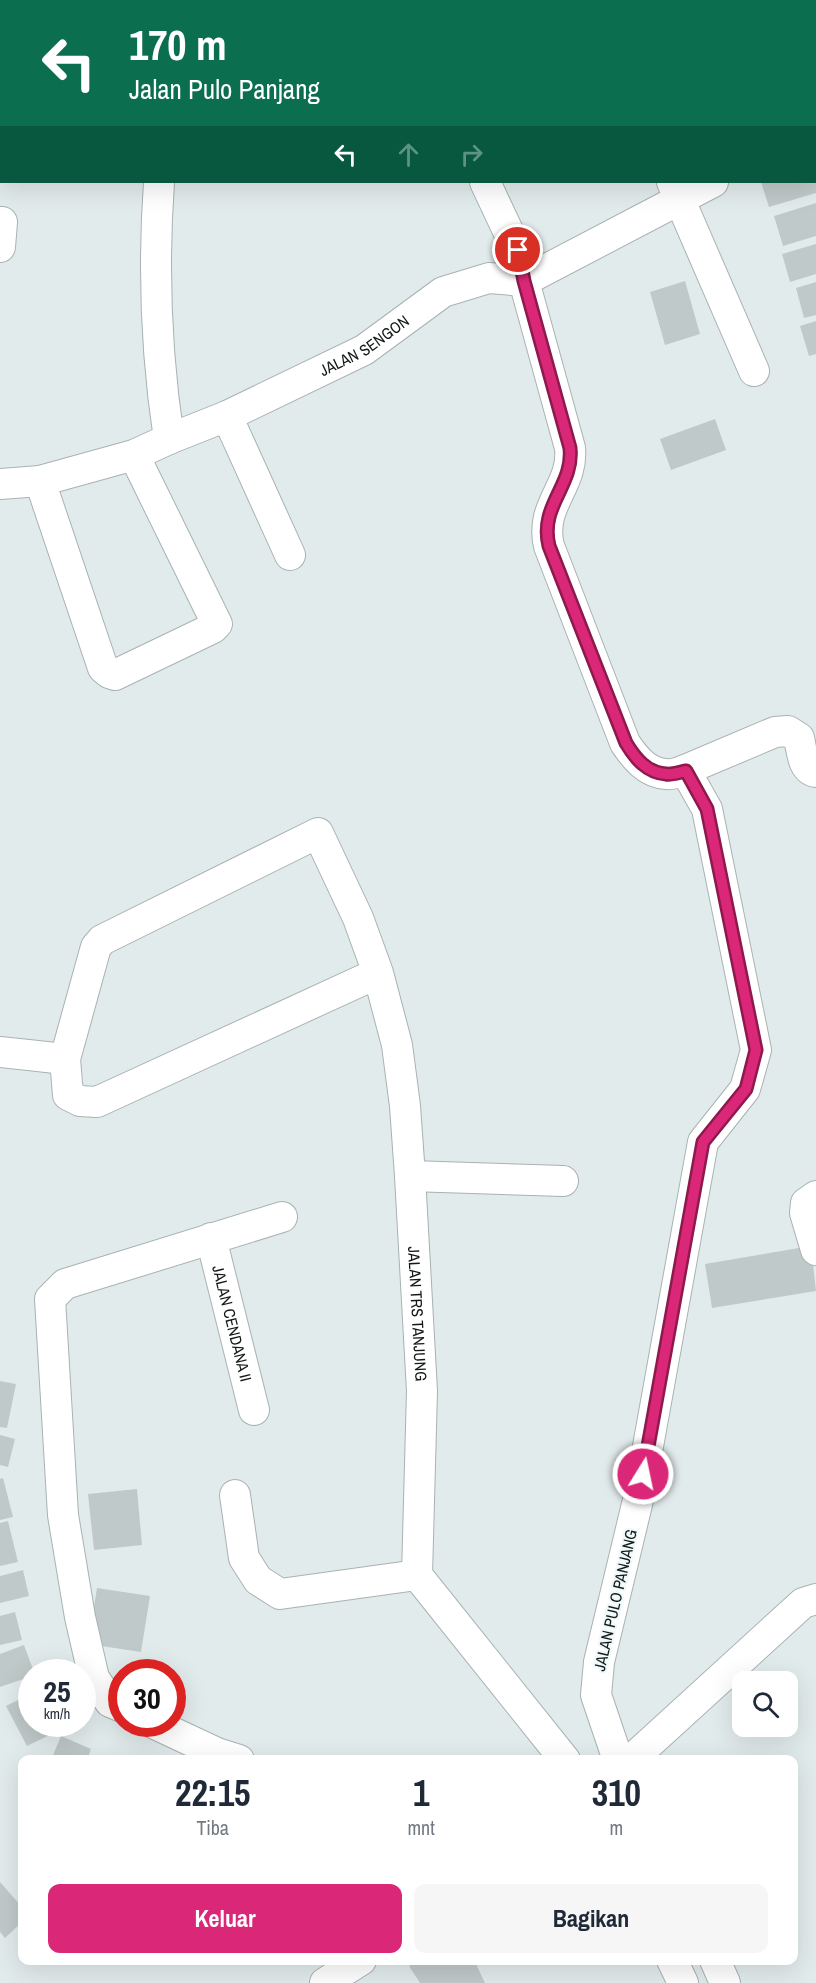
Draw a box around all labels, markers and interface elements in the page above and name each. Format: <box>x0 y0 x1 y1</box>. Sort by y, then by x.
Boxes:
text: 170 m <box>129 17 227 73</box>
icon: left <box>30 24 108 102</box>
text: Jalan Pulo Panjang <box>129 71 320 107</box>
icon: left <box>329 138 362 171</box>
icon: ahead <box>392 138 425 171</box>
icon: right <box>455 138 488 171</box>
pin <box>492 224 543 275</box>
icon: arrive <box>501 233 534 266</box>
street label: JALAN SENGON <box>316 310 413 381</box>
street label: JALAN TRS TANJUNG <box>403 1246 432 1382</box>
street label: JALAN CENDANA II <box>207 1263 257 1384</box>
position arrow <box>611 1442 675 1506</box>
street label: JALAN PULO PANJANG <box>588 1527 642 1673</box>
speed limit sign: 30 <box>108 1659 186 1737</box>
text: 25 <box>43 1671 71 1711</box>
map controls <box>732 1671 798 1737</box>
button: search <box>732 1671 798 1737</box>
text: km/h <box>44 1703 70 1724</box>
text: 22:15 <box>175 1769 250 1817</box>
text: 1 <box>413 1769 429 1817</box>
text: 310 <box>592 1769 641 1817</box>
text: Tiba <box>196 1814 229 1841</box>
text: mnt <box>407 1814 435 1841</box>
text: m <box>610 1814 623 1841</box>
button: Keluar <box>48 1884 402 1953</box>
button: Bagikan <box>414 1884 768 1953</box>

